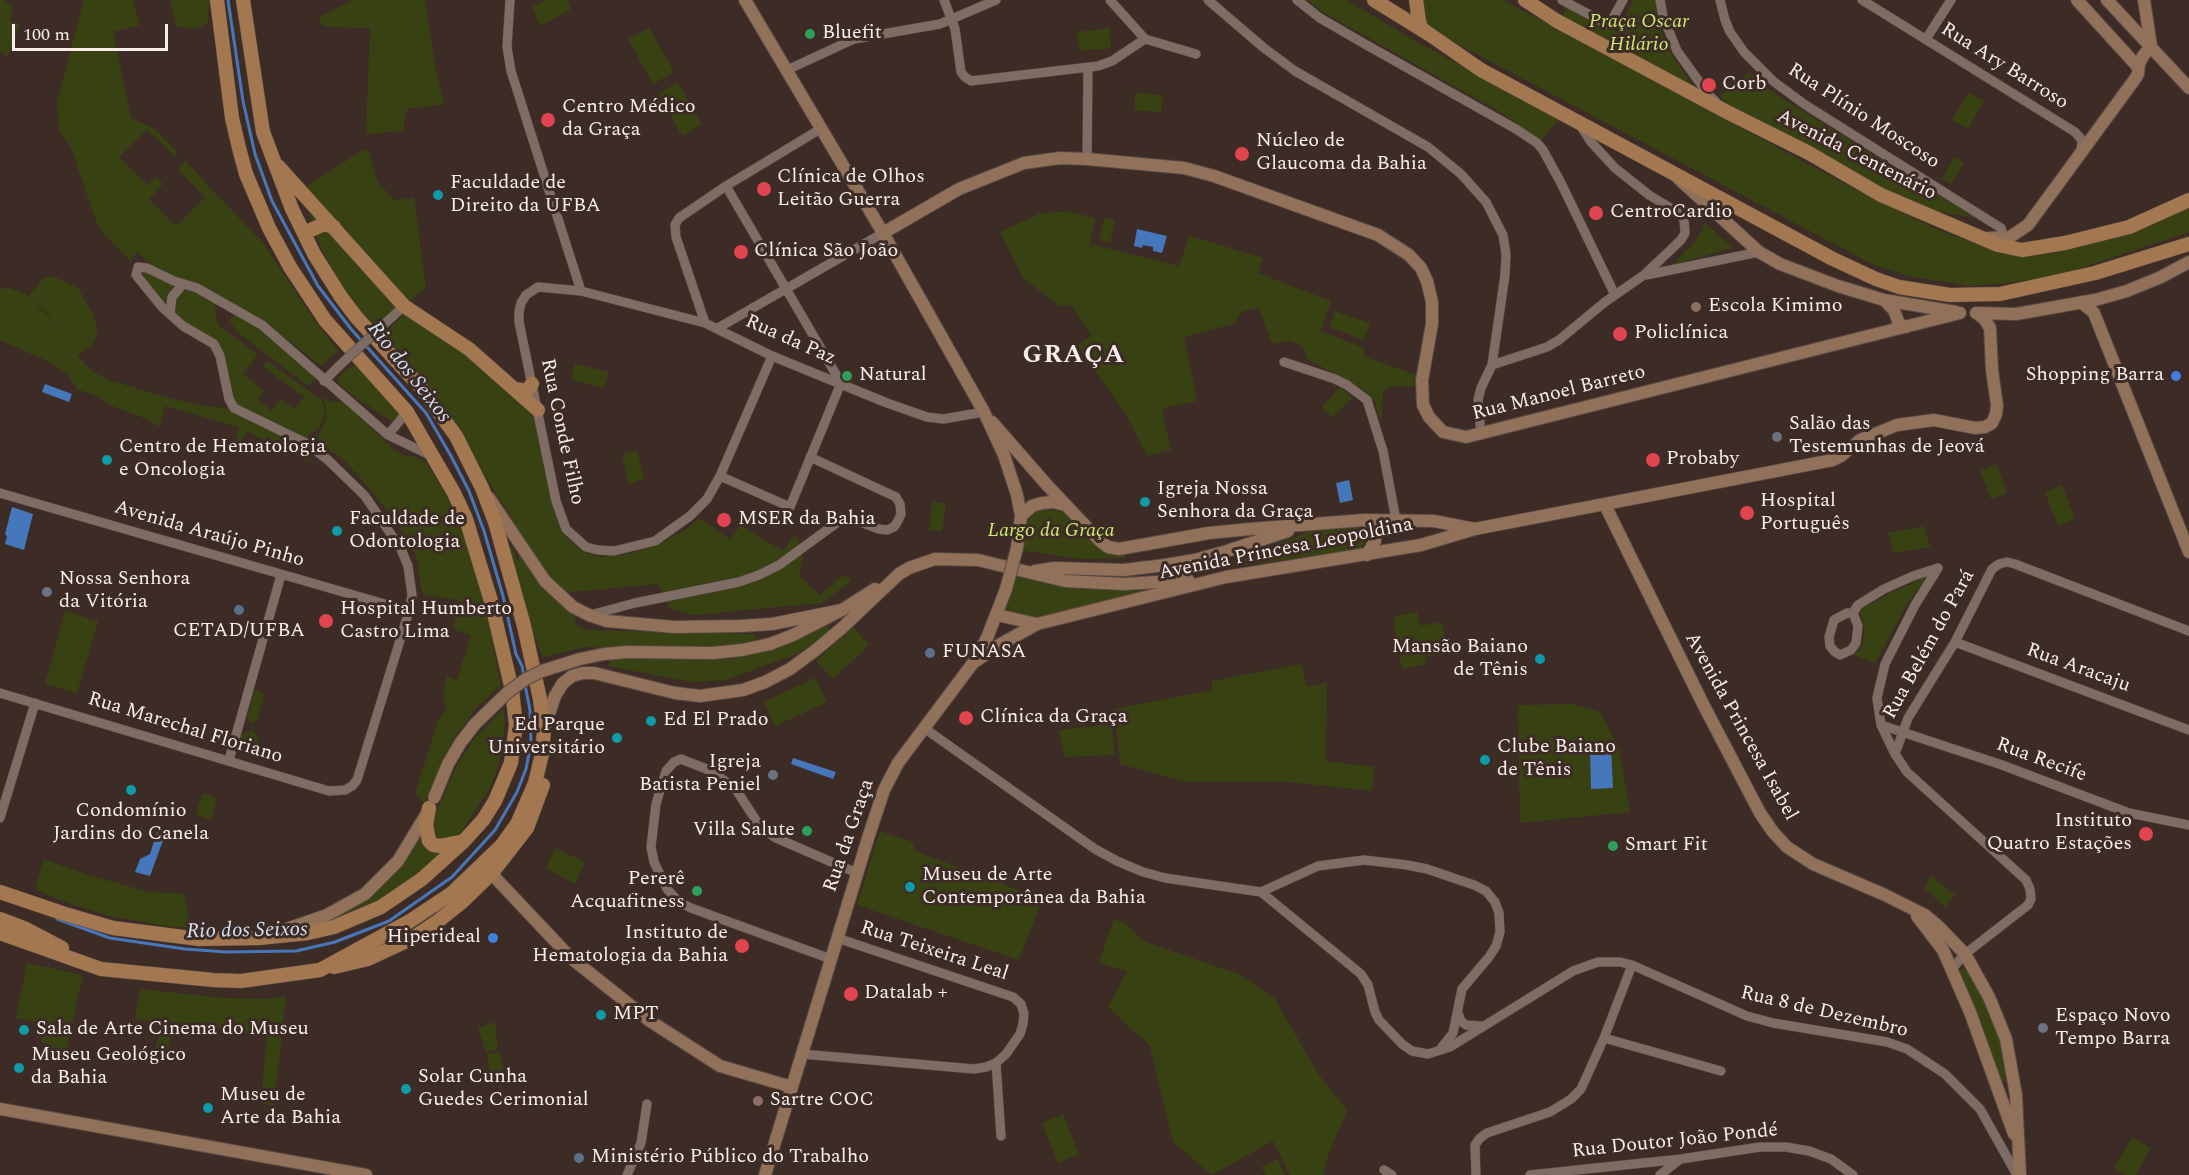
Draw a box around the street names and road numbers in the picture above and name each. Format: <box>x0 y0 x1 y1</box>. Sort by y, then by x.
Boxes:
street label: Rua Ary Barroso <box>1936 18 2072 116</box>
street label: Rua Plínio Moscoso <box>1783 59 1943 175</box>
street label: Avenida Centenário <box>1772 105 1940 207</box>
street label: Rua da Paz <box>741 310 839 372</box>
street label: Rua Conde Filho <box>534 357 588 507</box>
street label: Rua Manoel Barreto <box>1470 361 1648 427</box>
street label: Avenida Araújo Pinho <box>111 496 307 574</box>
street label: Avenida Princesa Leopoldina <box>1157 514 1415 586</box>
street label: Rua Belém do Pará <box>1879 566 1981 724</box>
street label: Avenida Princesa Isabel <box>1678 629 1802 825</box>
street label: Rua Aracaju <box>2023 639 2133 699</box>
street label: Rua Marechal Floriano <box>85 688 285 770</box>
street label: Rua Recife <box>1993 734 2089 788</box>
street label: Rua da Graça <box>819 776 881 896</box>
street label: Rua Teixeira Leal <box>857 917 1011 987</box>
street label: Rua 8 de Dezembro <box>1738 982 1910 1044</box>
street label: Rua Doutor João Pondé <box>1571 1119 1779 1165</box>

